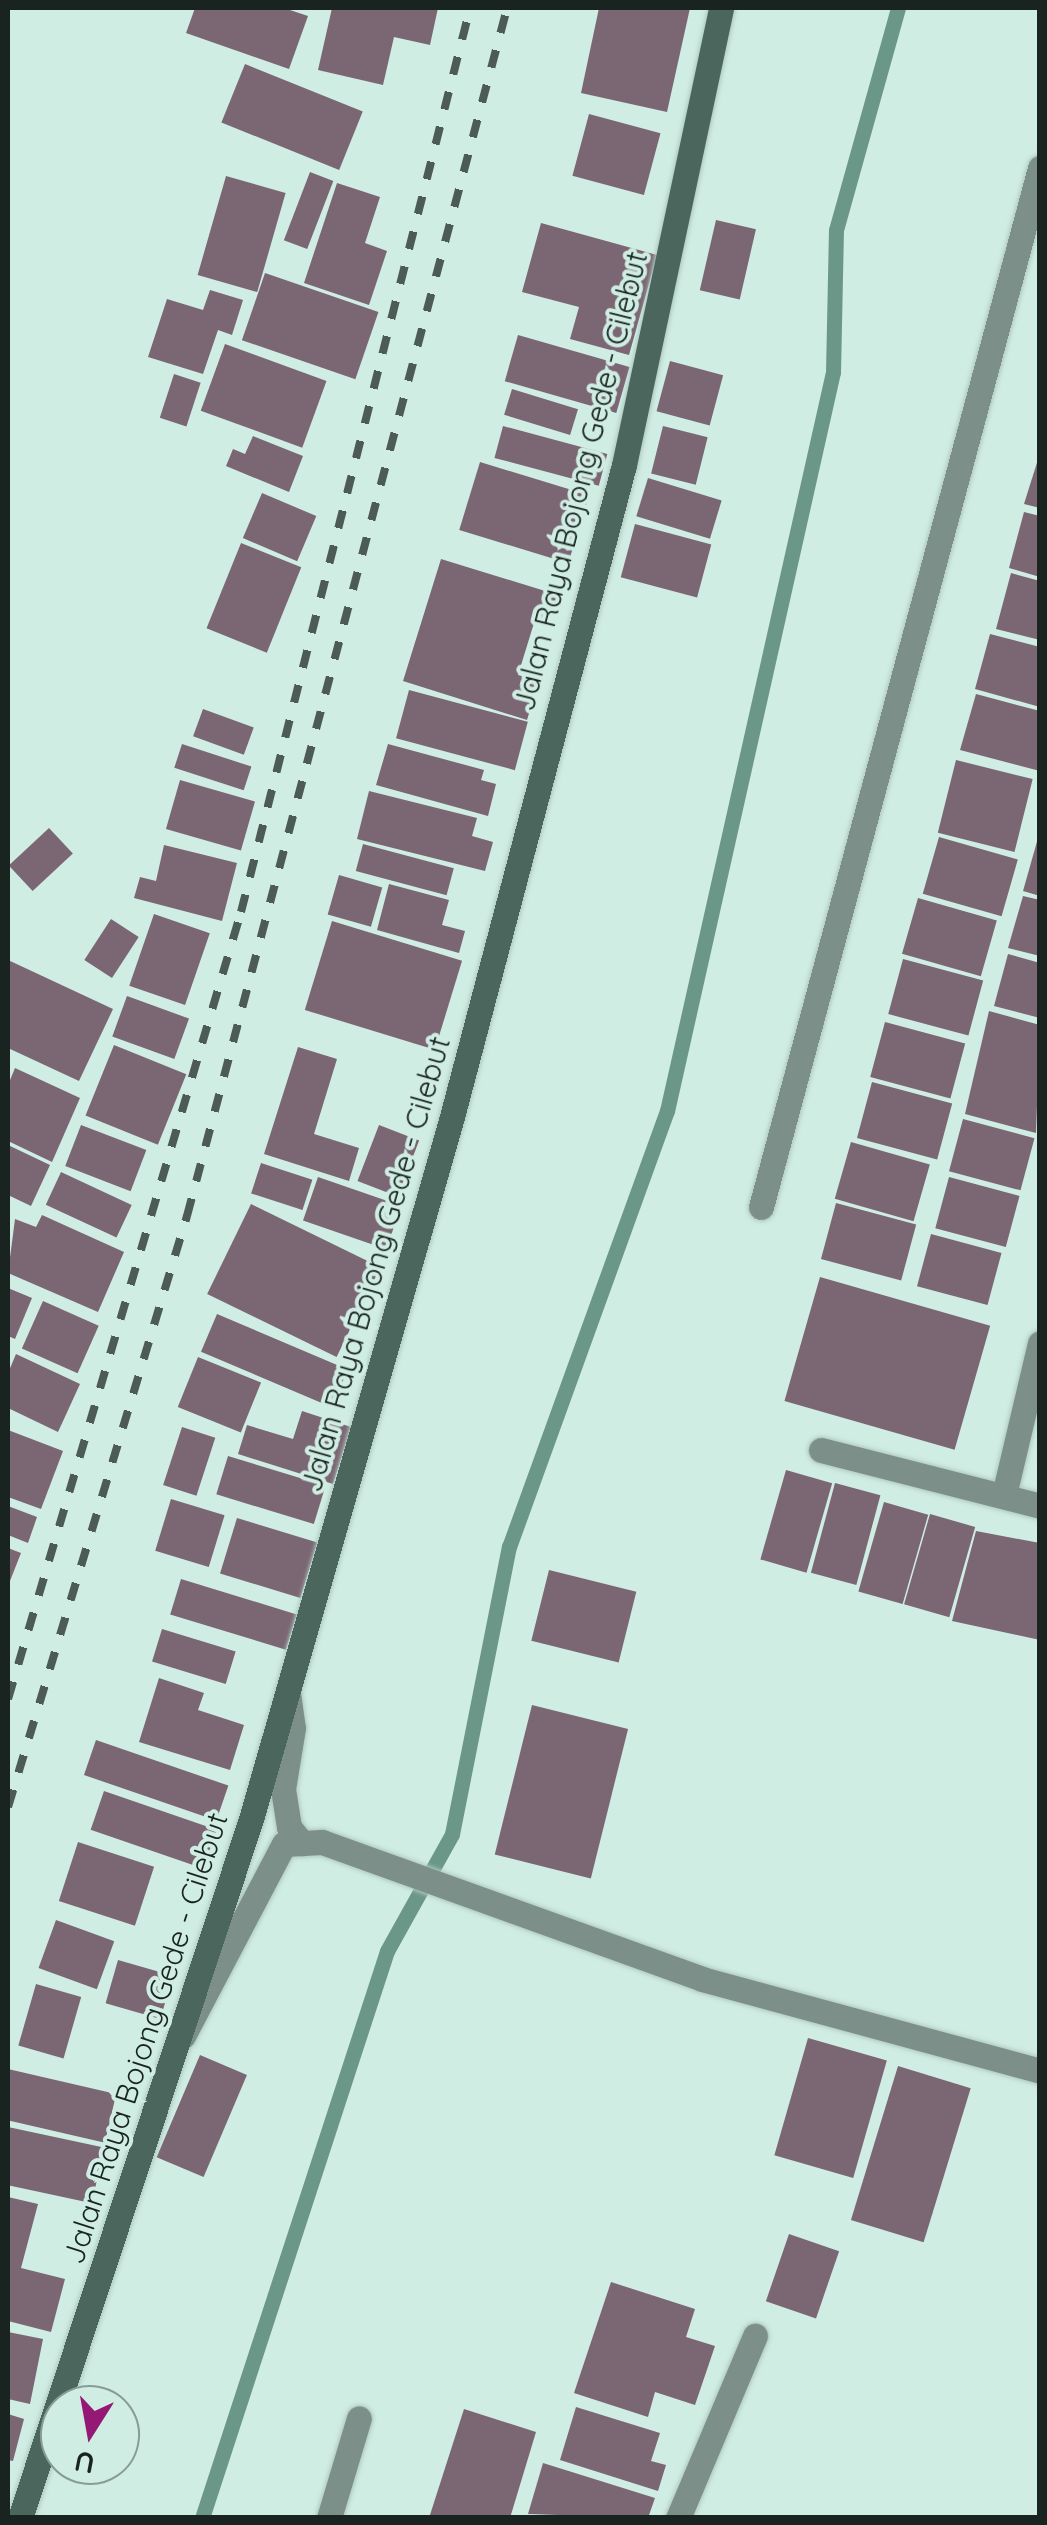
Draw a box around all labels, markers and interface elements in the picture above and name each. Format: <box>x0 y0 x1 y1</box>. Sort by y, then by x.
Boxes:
street label: Jalan Raya Bojong Gede - Cilebut <box>505 248 655 714</box>
street label: Jalan Raya Bojong Gede - Cilebut <box>293 1032 457 1496</box>
street label: Jalan Raya Bojong Gede - Cilebut <box>55 1808 235 2268</box>
north arrow <box>40 2385 140 2485</box>
text: U <box>72 2444 98 2482</box>

